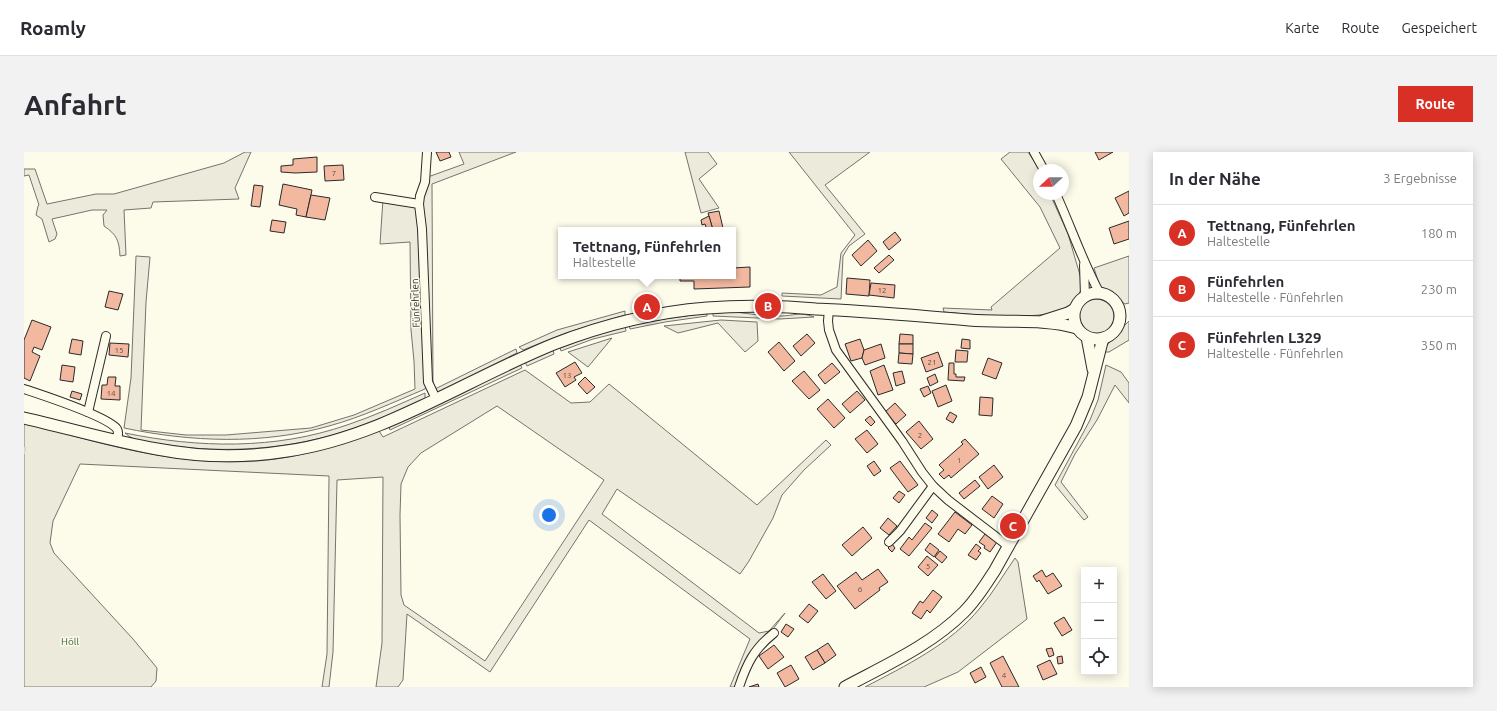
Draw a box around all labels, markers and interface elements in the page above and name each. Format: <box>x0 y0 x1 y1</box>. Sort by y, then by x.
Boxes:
text: Roamly <box>20 17 86 39</box>
text: Karte <box>1285 20 1319 36</box>
text: Route <box>1341 20 1380 36</box>
text: Gespeichert <box>1402 20 1477 36</box>
button: Route <box>1398 86 1473 122</box>
text: Anfahrt <box>24 89 127 120</box>
north arrow <box>1033 164 1069 200</box>
house number: 7 <box>332 169 336 178</box>
text: In der Nähe <box>1169 169 1261 188</box>
text: 3 Ergebnisse <box>1383 171 1457 185</box>
text: Tettnang, Fünfehrlen <box>1207 217 1356 234</box>
text: A <box>1177 226 1187 240</box>
text: 180 m <box>1421 226 1457 240</box>
popup <box>558 227 736 279</box>
text: Haltestelle <box>1207 234 1270 248</box>
text: Tettnang, Fünfehrlen <box>573 238 721 255</box>
text: Haltestelle <box>573 255 636 269</box>
text: Fünfehrlen <box>1207 273 1284 290</box>
street label: Fünfehrlen <box>409 278 422 328</box>
text: B <box>1178 282 1186 296</box>
text: 230 m <box>1421 282 1457 296</box>
house number: 12 <box>877 286 887 295</box>
text: Haltestelle · Fünfehrlen <box>1207 290 1343 304</box>
pin: B <box>755 291 781 321</box>
pin: A <box>634 292 660 322</box>
text: Fünfehrlen L329 <box>1207 329 1322 346</box>
text: C <box>1178 338 1186 352</box>
text: 350 m <box>1421 338 1457 352</box>
house number: 15 <box>114 346 124 355</box>
text: Haltestelle · Fünfehrlen <box>1207 346 1343 360</box>
house number: 21 <box>927 358 937 367</box>
house number: 13 <box>562 371 572 380</box>
house number: 14 <box>106 389 116 398</box>
house number: 2 <box>918 431 922 440</box>
house number: 1 <box>957 456 961 465</box>
your location <box>539 505 559 525</box>
pin: C <box>1000 511 1026 541</box>
house number: 5 <box>926 562 930 571</box>
map controls <box>1081 567 1117 675</box>
button: + <box>1081 567 1117 603</box>
house number: 6 <box>858 585 863 594</box>
button: − <box>1081 603 1117 639</box>
park label: Höll <box>61 636 79 647</box>
button: locate <box>1081 639 1117 675</box>
house number: 4 <box>1002 671 1007 680</box>

